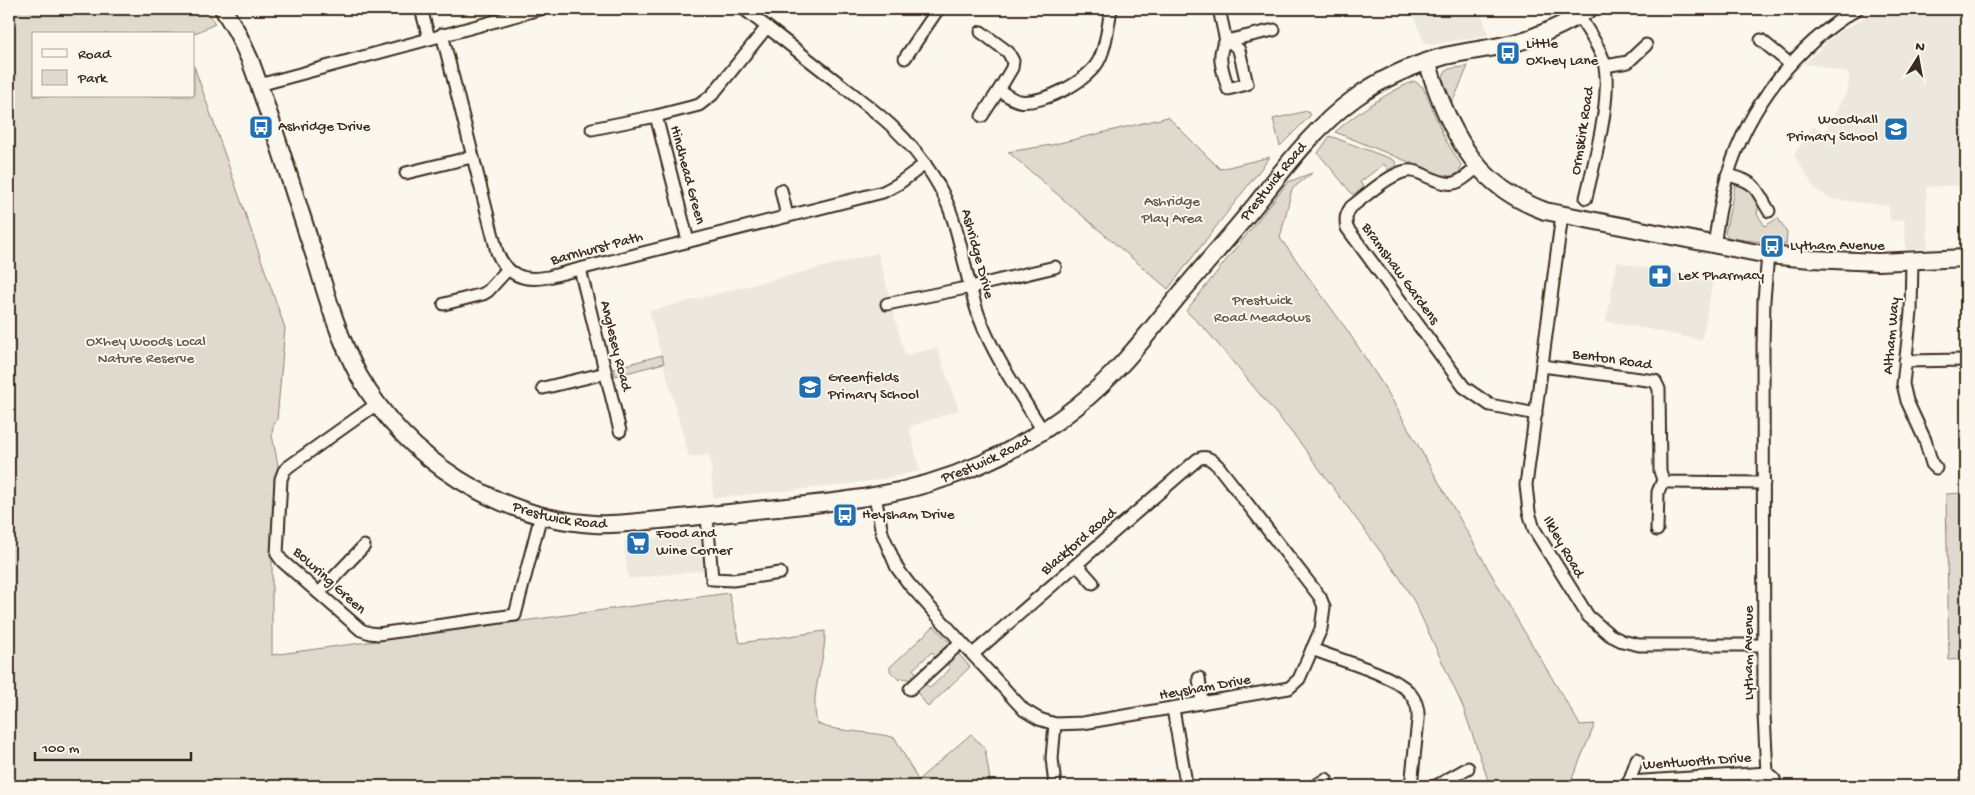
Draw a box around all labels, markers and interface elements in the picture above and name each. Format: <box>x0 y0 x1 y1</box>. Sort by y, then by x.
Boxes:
legend <box>32 32 195 98</box>
north arrow <box>1892 32 1942 82</box>
place label: Little Oxhey Lane <box>1526 35 1599 70</box>
text: N <box>1914 38 1926 57</box>
bus stop icon: Little Oxhey Lane <box>1495 40 1521 66</box>
text: Road <box>78 46 112 64</box>
text: Park <box>77 70 108 88</box>
street label: Ormskirk Road <box>1567 85 1599 176</box>
place label: Woodhall Primary School <box>1786 111 1878 146</box>
bus stop icon: Ashridge Drive <box>248 114 274 140</box>
school or university icon: Woodhall Primary School <box>1883 116 1909 142</box>
place label: Ashridge Drive <box>278 118 371 136</box>
street label: Hindhead Green <box>665 124 709 226</box>
street label: Prestwick Road <box>1236 138 1312 226</box>
park label: Ashridge Play Area <box>1140 193 1203 228</box>
street label: Ashridge Drive <box>956 207 998 301</box>
street label: Bramshaw Gardens <box>1356 219 1443 329</box>
street label: Barnhurst Path <box>548 228 645 270</box>
bus stop icon: Lytham Avenue <box>1759 233 1785 259</box>
place label: Lytham Avenue <box>1790 237 1885 255</box>
pharmacy icon: Lex Pharmacy <box>1647 263 1673 289</box>
place label: Lex Pharmacy <box>1678 267 1765 285</box>
park label: Prestwick Road Meadows <box>1214 292 1311 327</box>
street label: Altham Way <box>1880 296 1904 375</box>
street label: Anglesey Road <box>595 299 635 394</box>
park label: Oxhey Woods Local Nature Reserve <box>86 333 206 368</box>
street label: Benton Road <box>1570 345 1654 375</box>
place label: Greenfields Primary School <box>827 369 919 404</box>
school or university icon: Greenfields Primary School <box>797 374 823 400</box>
street label: Prestwick Road <box>938 431 1035 488</box>
street label: Prestwick Road <box>509 498 608 533</box>
bus stop icon: Heysham Drive <box>832 502 858 528</box>
street label: Blackford Road <box>1037 504 1121 580</box>
place label: Heysham Drive <box>862 506 955 524</box>
street label: Ilkley Road <box>1538 513 1588 582</box>
place label: Food and Wine Corner <box>655 525 734 560</box>
supermarket icon: Food and Wine Corner <box>625 530 651 556</box>
street label: Bowring Green <box>288 543 369 619</box>
street label: Lytham Avenue <box>1740 605 1758 700</box>
street label: Heysham Drive <box>1158 671 1252 705</box>
scale bar <box>35 730 191 762</box>
text: 100 m <box>41 740 80 758</box>
street label: Wentworth Drive <box>1642 749 1752 775</box>

